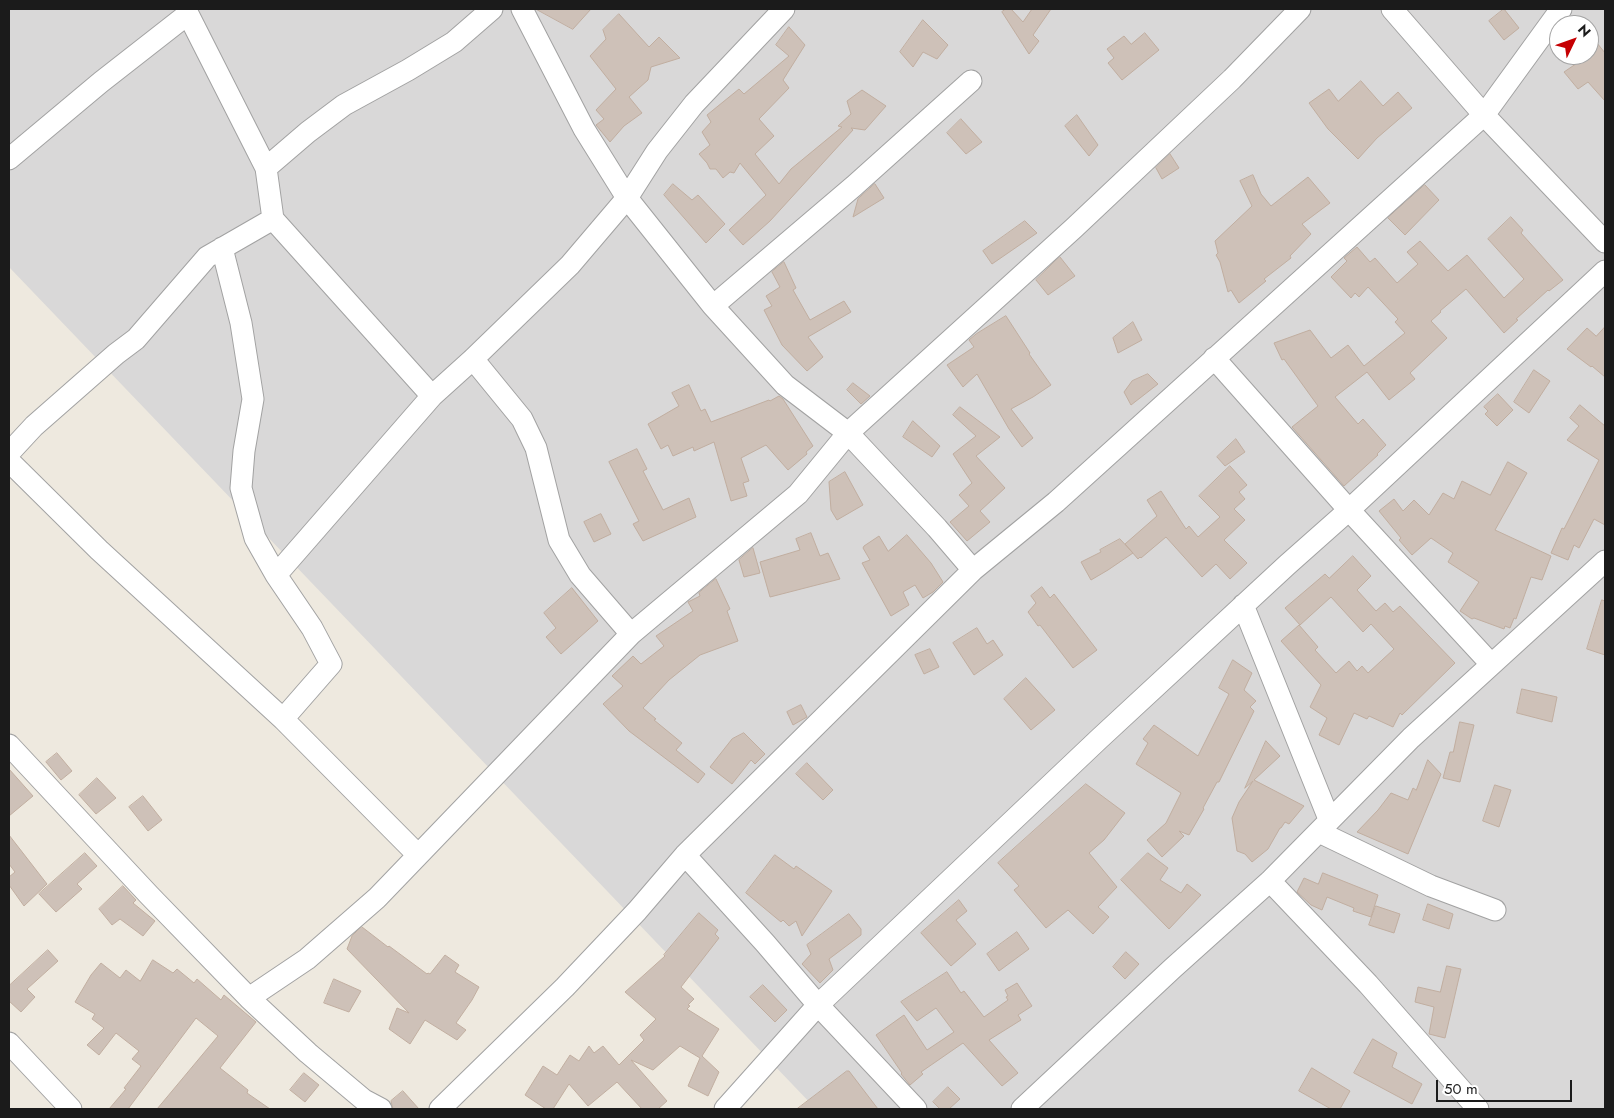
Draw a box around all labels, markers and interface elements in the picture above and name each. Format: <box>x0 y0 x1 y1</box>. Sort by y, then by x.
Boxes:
north arrow <box>1549 15 1599 65</box>
text: N <box>1573 20 1596 41</box>
scale bar <box>1439 1070 1575 1102</box>
text: 50 m <box>1444 1078 1478 1100</box>

